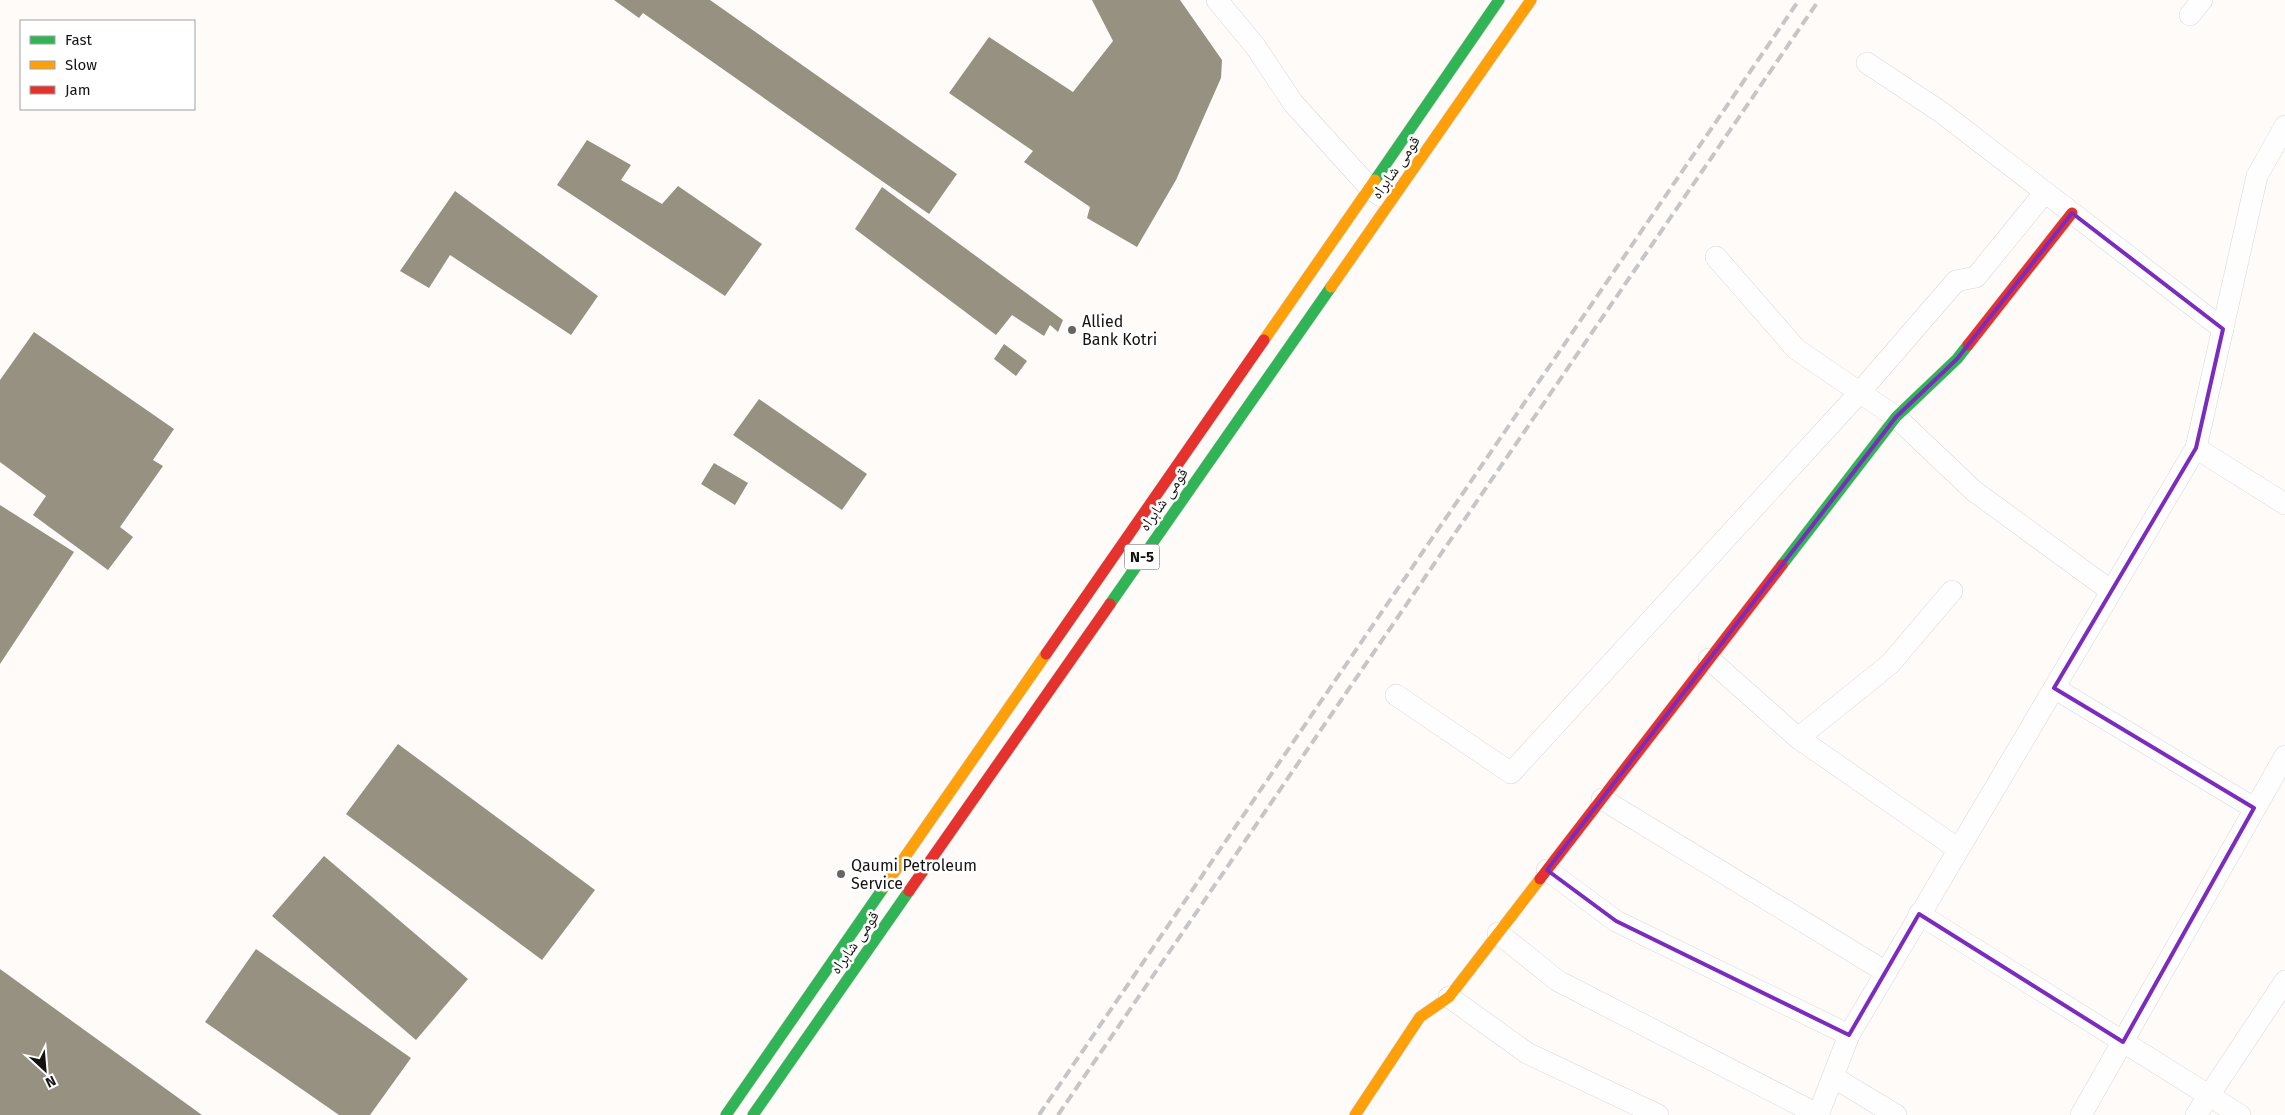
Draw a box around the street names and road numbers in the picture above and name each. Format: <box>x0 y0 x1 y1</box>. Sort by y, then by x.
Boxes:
street label: قومی شاہراہ <box>1367 132 1425 203</box>
street label: قومی شاہراہ <box>1135 464 1193 535</box>
road number: N-5 <box>1124 544 1160 570</box>
street label: قومی شاہراہ <box>826 907 884 978</box>

